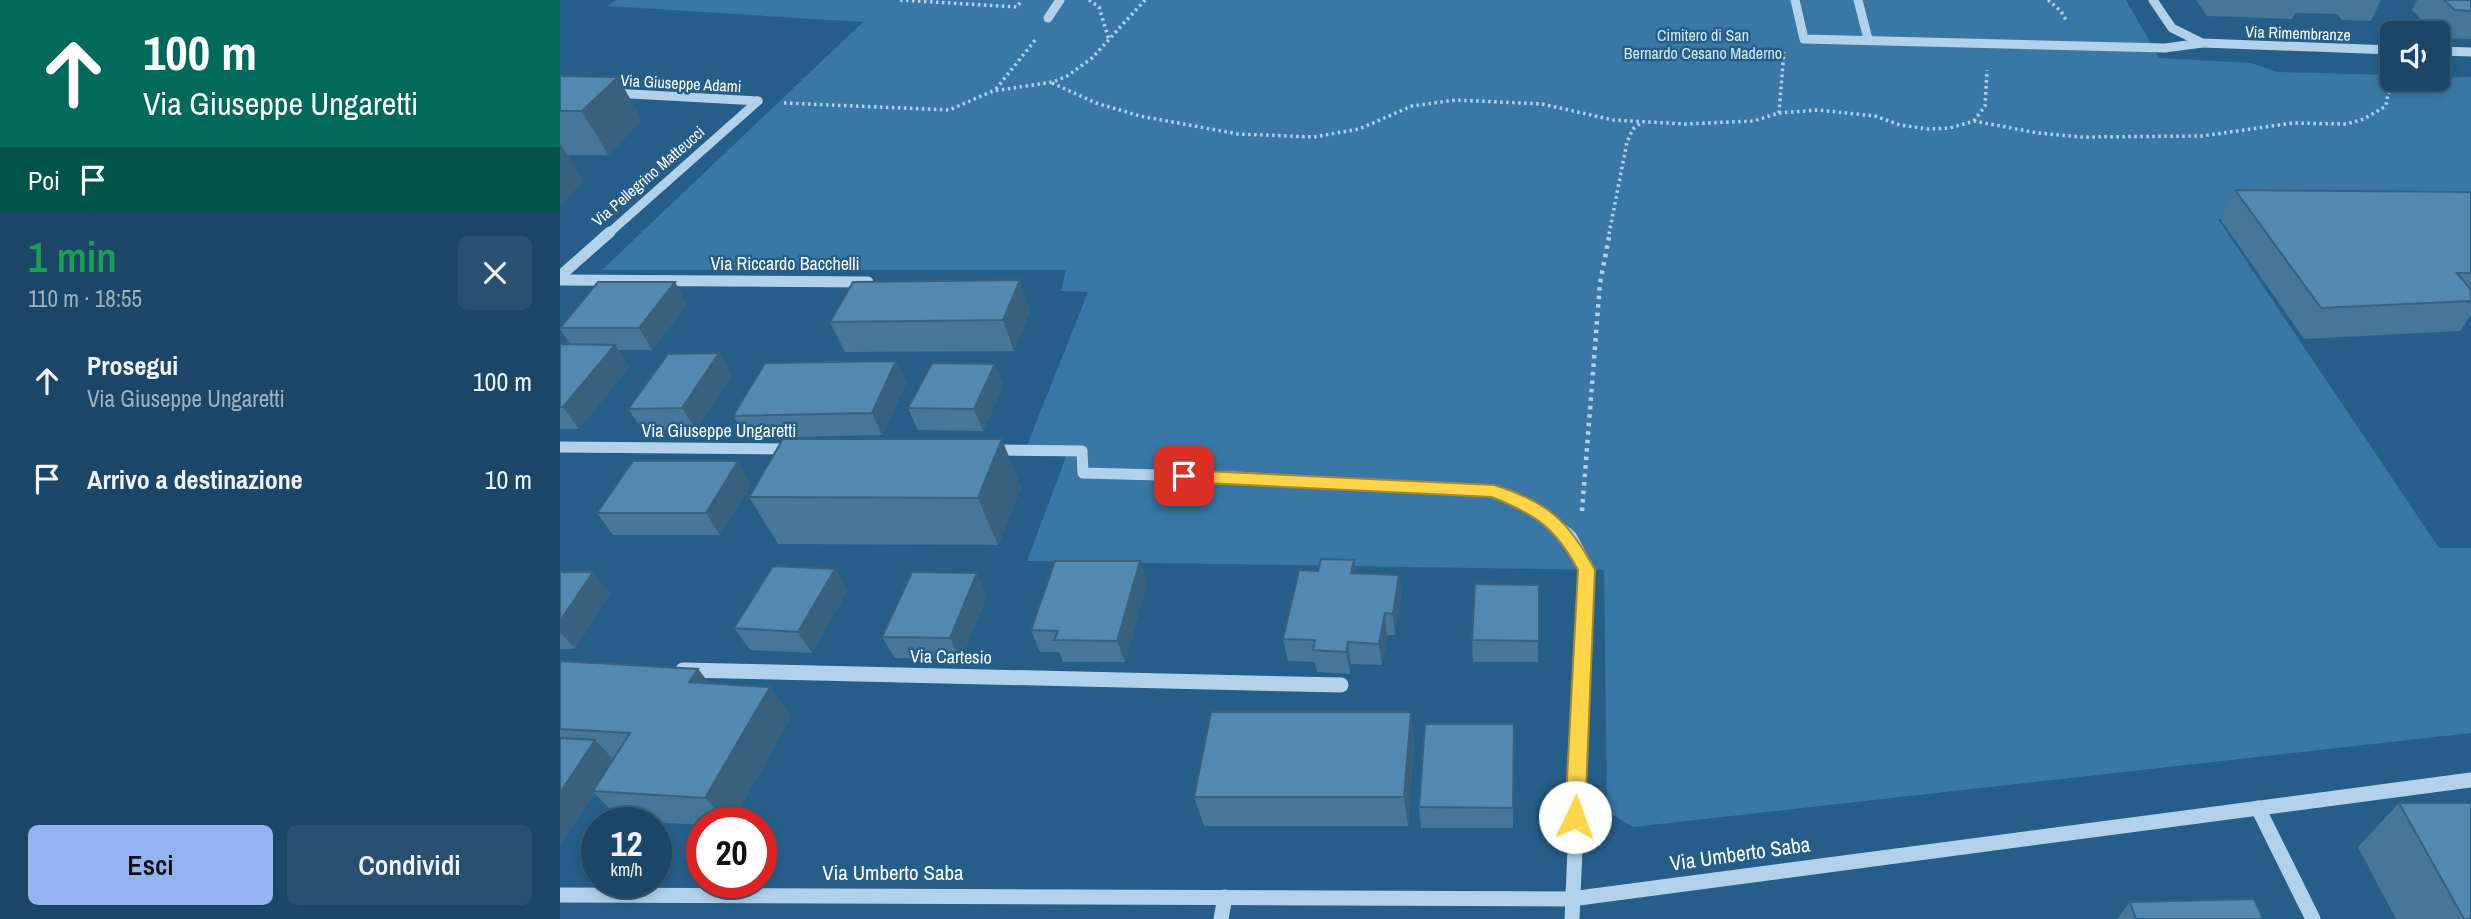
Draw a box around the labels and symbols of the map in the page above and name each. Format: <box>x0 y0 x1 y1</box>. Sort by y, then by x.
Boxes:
street label: Via Rimembranze <box>2245 20 2351 46</box>
park label: Cimitero di San Bernardo Cesano Maderno <box>1624 24 1782 64</box>
street label: Via Giuseppe Adami <box>620 69 742 97</box>
street label: Via Pellegrino Matteucci <box>587 121 709 231</box>
street label: Via Riccardo Bacchelli <box>710 251 860 276</box>
street label: Via Giuseppe Ungaretti <box>642 418 796 443</box>
pin <box>1154 446 1214 506</box>
street label: Via Cartesio <box>910 643 992 670</box>
position arrow <box>1538 780 1612 854</box>
speed limit sign: 20 <box>686 807 777 898</box>
street label: Via Umberto Saba <box>1668 829 1812 878</box>
street label: Via Umberto Saba <box>822 858 964 887</box>

